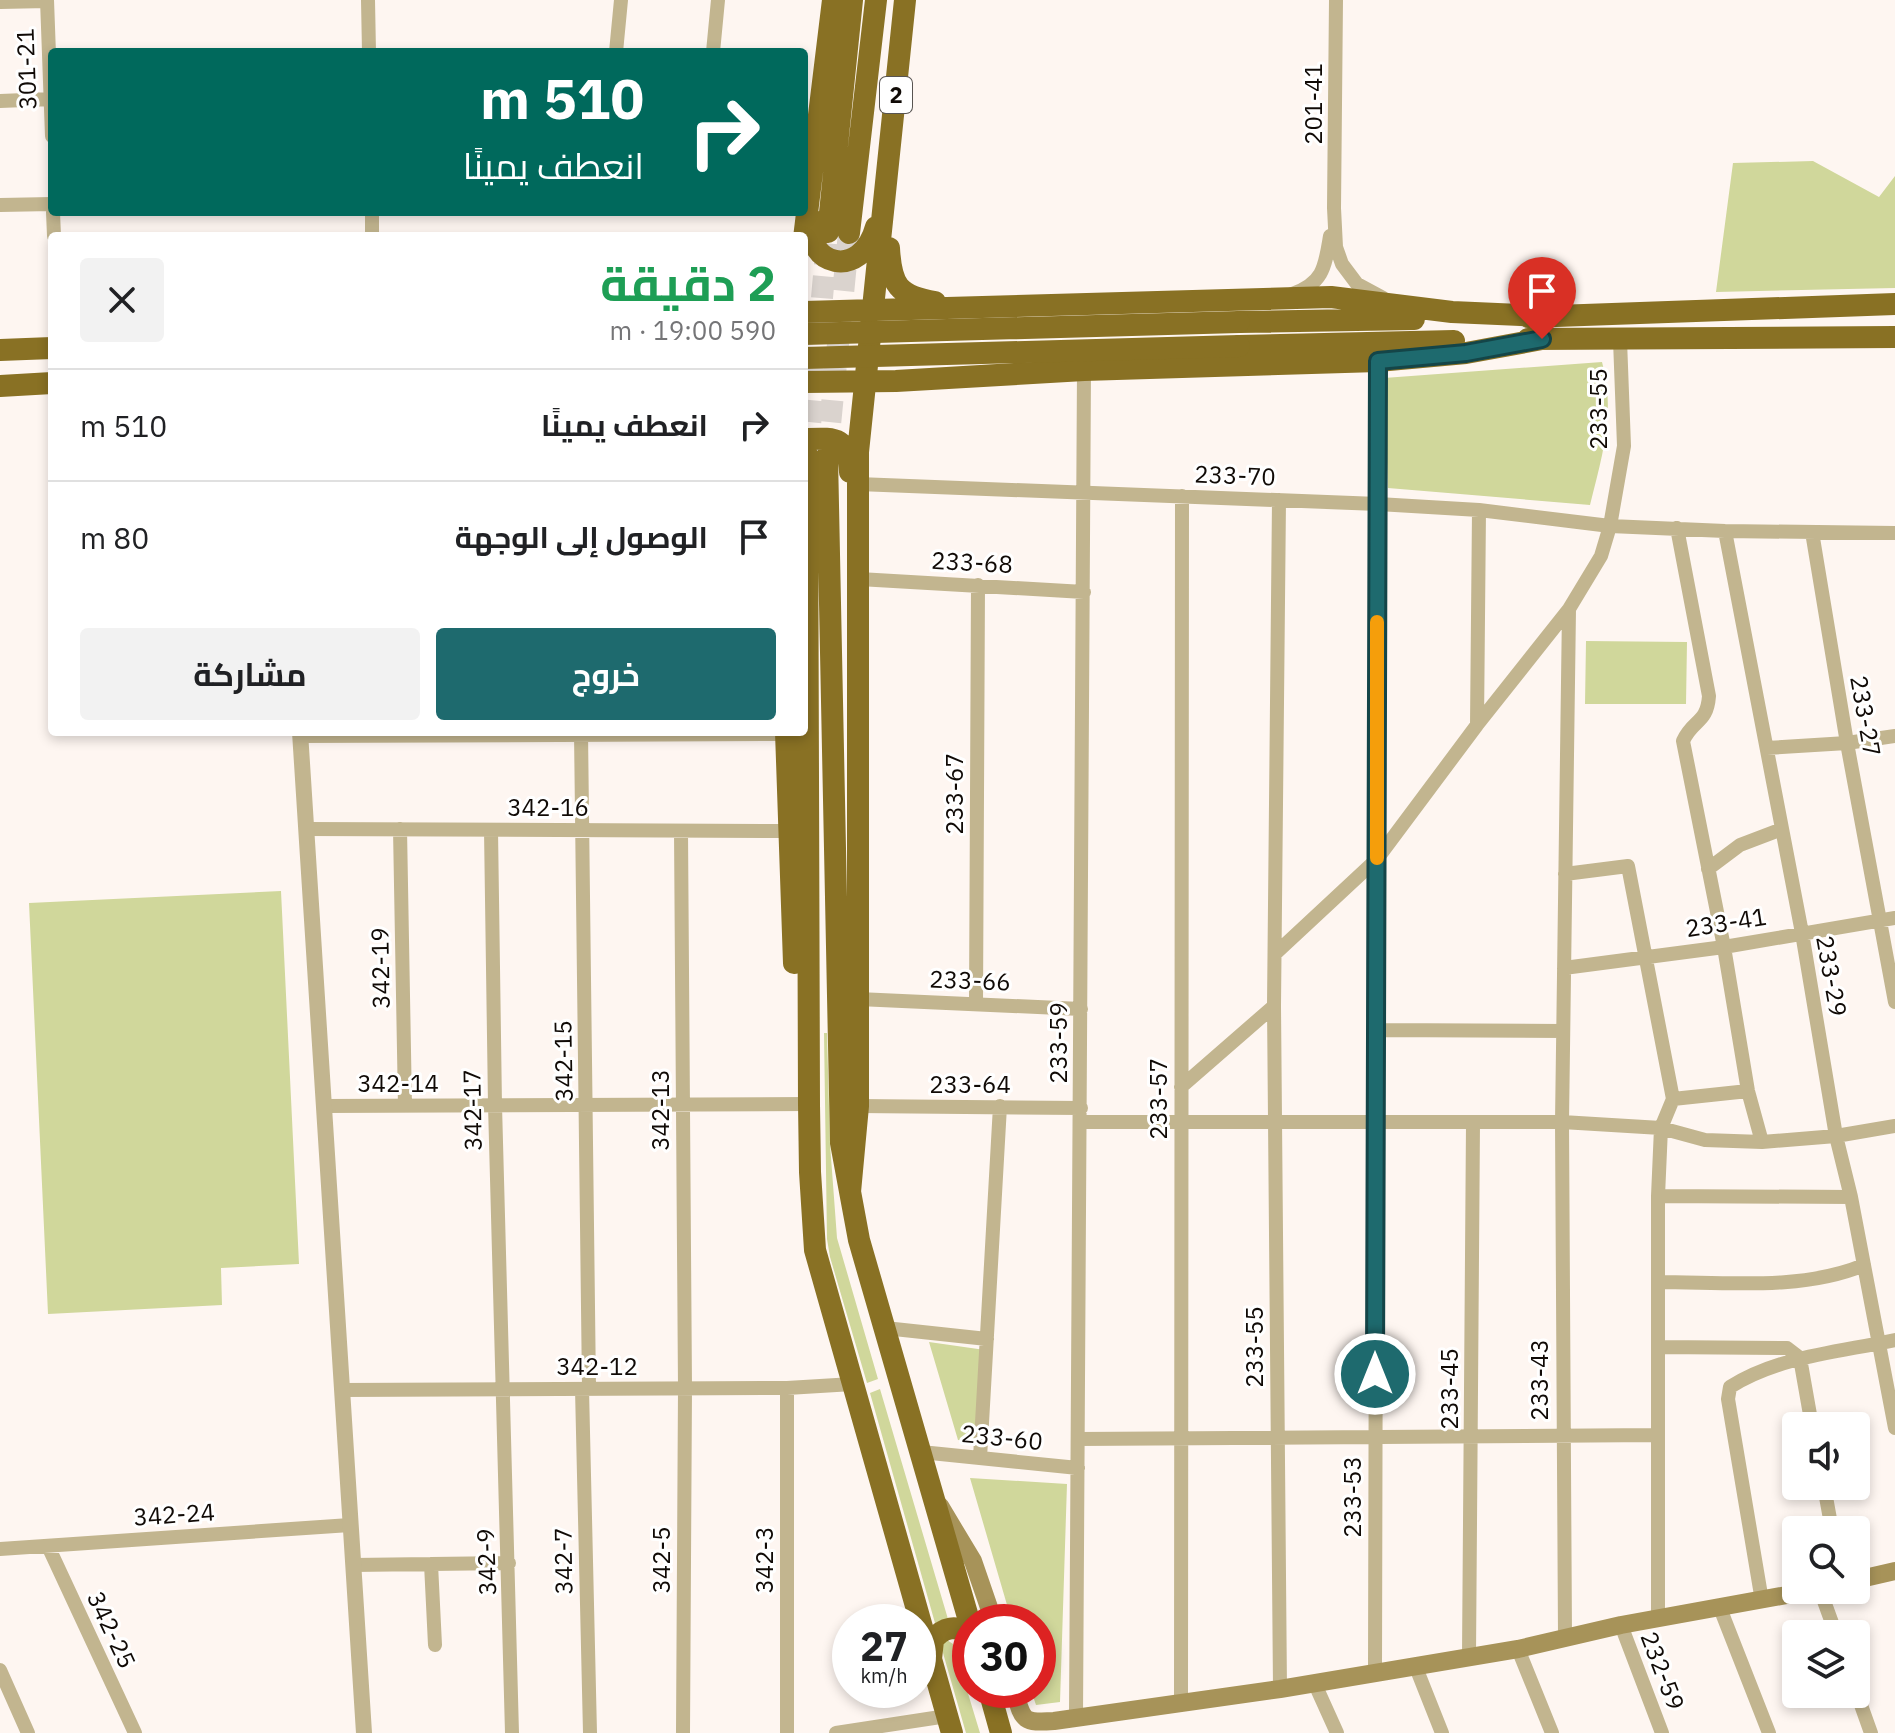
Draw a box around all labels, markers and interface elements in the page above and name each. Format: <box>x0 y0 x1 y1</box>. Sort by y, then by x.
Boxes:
street label: 301-21 <box>9 28 43 110</box>
text: 510 m <box>480 62 644 134</box>
street label: 201-41 <box>1297 63 1329 145</box>
road number: 2 <box>880 77 912 113</box>
icon: right <box>672 80 776 184</box>
text: انعطف يمينًا <box>463 142 644 189</box>
text: 2 دقيقة <box>600 252 776 314</box>
pin <box>1508 257 1576 339</box>
button: close <box>80 258 164 342</box>
icon: arrive <box>1520 269 1564 313</box>
text: 590 m · 19:00 <box>610 313 776 347</box>
street label: 233-55 <box>1582 368 1614 450</box>
icon: right <box>732 403 776 447</box>
text: انعطف يمينًا <box>541 405 708 444</box>
text: 510 m <box>80 406 167 445</box>
street label: 233-70 <box>1194 458 1276 492</box>
icon: arrive <box>732 515 776 559</box>
text: الوصول إلى الوجهة <box>455 517 708 556</box>
text: 80 m <box>80 518 149 557</box>
street label: 233-68 <box>930 544 1014 580</box>
button: مشاركة <box>80 628 420 720</box>
button: خروج <box>436 628 776 720</box>
street label: 233-27 <box>1843 673 1889 759</box>
street label: 233-67 <box>938 753 970 835</box>
street label: 342-16 <box>507 791 589 823</box>
street label: 233-41 <box>1683 900 1769 944</box>
street label: 342-19 <box>363 927 397 1009</box>
street label: 233-29 <box>1809 933 1855 1019</box>
street label: 233-66 <box>929 963 1011 997</box>
street label: 233-59 <box>1042 1002 1074 1084</box>
street label: 342-15 <box>546 1020 580 1102</box>
street label: 233-57 <box>1142 1058 1174 1140</box>
street label: 342-14 <box>357 1067 439 1099</box>
street label: 233-64 <box>929 1068 1011 1100</box>
street label: 342-17 <box>455 1069 489 1151</box>
street label: 342-13 <box>644 1069 676 1151</box>
street label: 233-55 <box>1238 1306 1270 1388</box>
position arrow <box>1333 1332 1417 1416</box>
street label: 233-43 <box>1523 1339 1555 1421</box>
street label: 233-45 <box>1433 1348 1465 1430</box>
street label: 342-12 <box>556 1350 638 1382</box>
map controls <box>1782 1412 1870 1708</box>
button: sound <box>1782 1412 1870 1500</box>
street label: 233-60 <box>960 1417 1044 1457</box>
street label: 233-53 <box>1336 1456 1368 1538</box>
street label: 342-24 <box>132 1495 216 1533</box>
button: search <box>1782 1516 1870 1604</box>
street label: 342-5 <box>645 1526 677 1594</box>
street label: 342-3 <box>748 1526 780 1594</box>
street label: 342-7 <box>546 1527 580 1595</box>
street label: 342-9 <box>469 1528 503 1596</box>
street label: 342-25 <box>80 1586 144 1673</box>
speed limit sign: 30 <box>952 1604 1056 1708</box>
text: 27 <box>860 1620 908 1672</box>
button: layers <box>1782 1620 1870 1708</box>
street label: 232-59 <box>1633 1627 1692 1714</box>
text: km/h <box>860 1662 908 1689</box>

